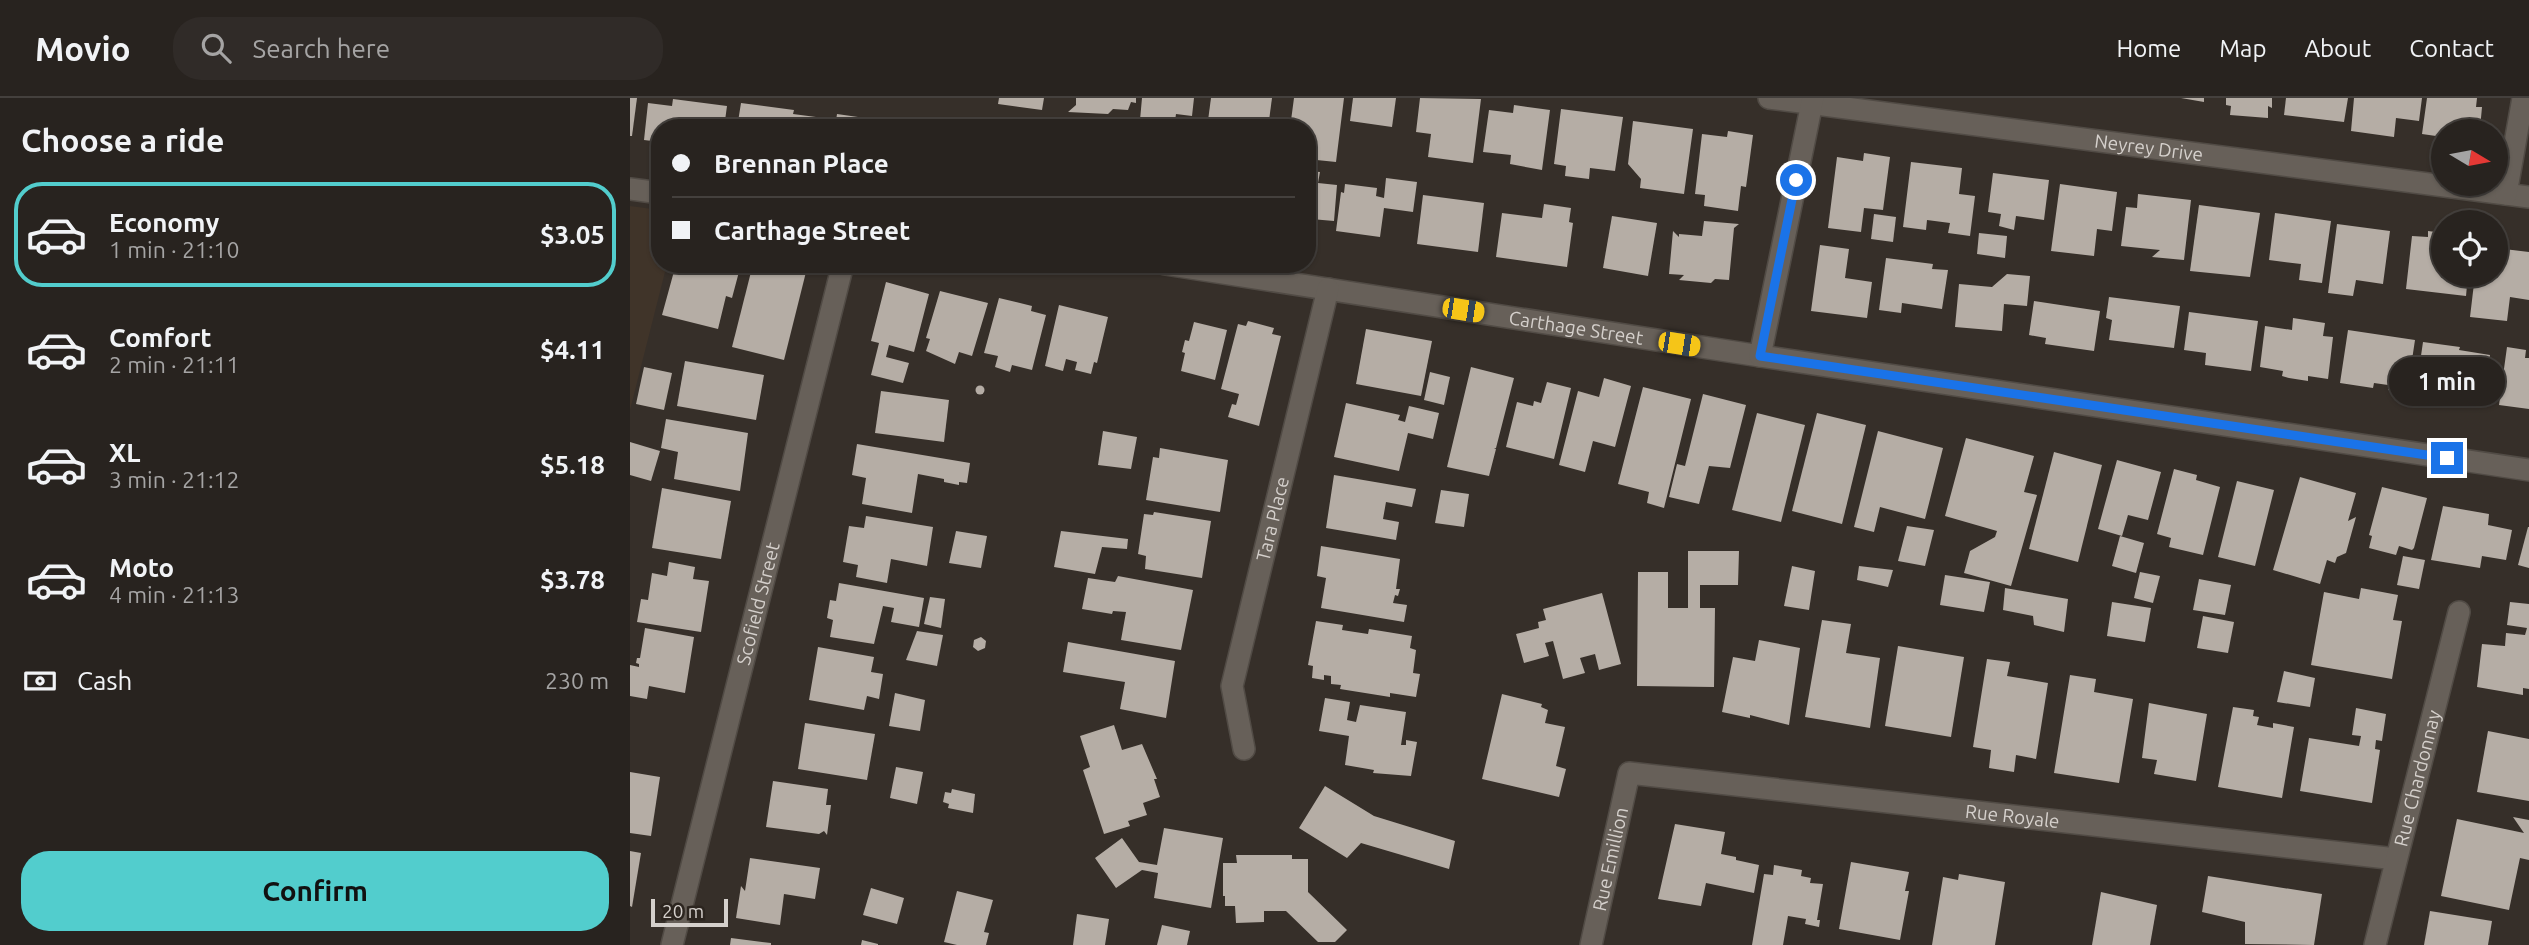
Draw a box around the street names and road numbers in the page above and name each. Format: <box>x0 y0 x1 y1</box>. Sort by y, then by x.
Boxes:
street label: Neyrey Drive <box>2093 129 2204 165</box>
street label: Carthage Street <box>1507 306 1645 349</box>
street label: Tara Place <box>1252 474 1293 564</box>
street label: Scofield Street <box>732 539 784 667</box>
street label: Rue Chardonnay <box>2389 708 2445 849</box>
street label: Rue Royale <box>1964 800 2061 832</box>
street label: Rue Emillion <box>1588 805 1632 913</box>

